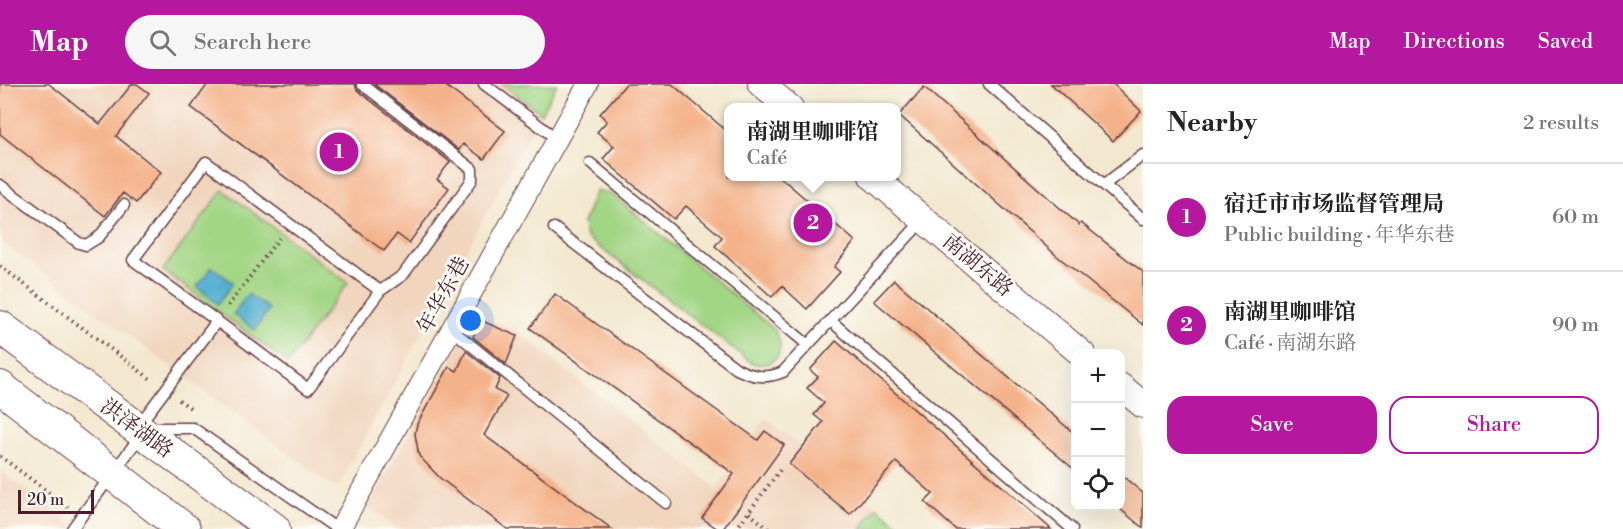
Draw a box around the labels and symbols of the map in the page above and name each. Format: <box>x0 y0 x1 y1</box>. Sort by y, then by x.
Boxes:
pin: 1 <box>320 130 358 174</box>
pin: 2 <box>794 200 832 246</box>
street label: 南湖东路 <box>937 229 1018 303</box>
street label: 年华东巷 <box>412 252 476 339</box>
your location <box>456 306 485 335</box>
street label: 洪泽湖路 <box>95 394 178 464</box>
scale bar <box>18 487 94 514</box>

